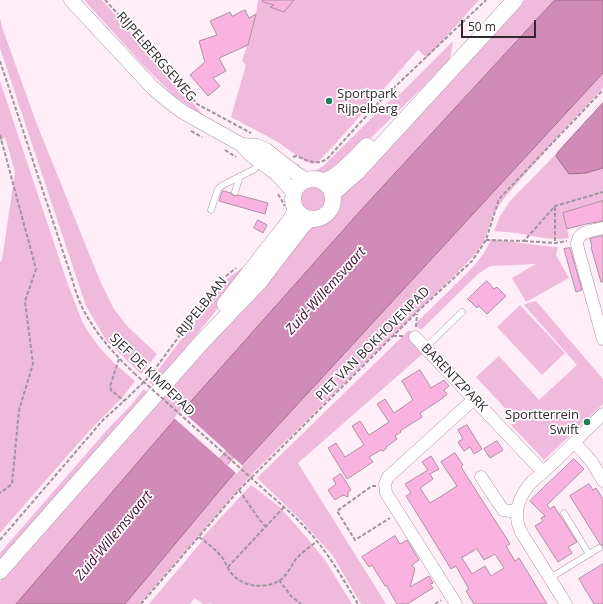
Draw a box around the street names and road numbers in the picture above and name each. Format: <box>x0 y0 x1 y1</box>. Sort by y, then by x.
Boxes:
street label: RIJPELBERGSEWEG <box>113 9 199 105</box>
street label: RIJPELBAAN <box>173 274 231 340</box>
street label: PIET VAN BOKHOVENPAD <box>313 284 433 404</box>
street label: SJEF DE KIMPEPAD <box>106 331 198 419</box>
street label: BARENTZPARK <box>418 341 490 415</box>

